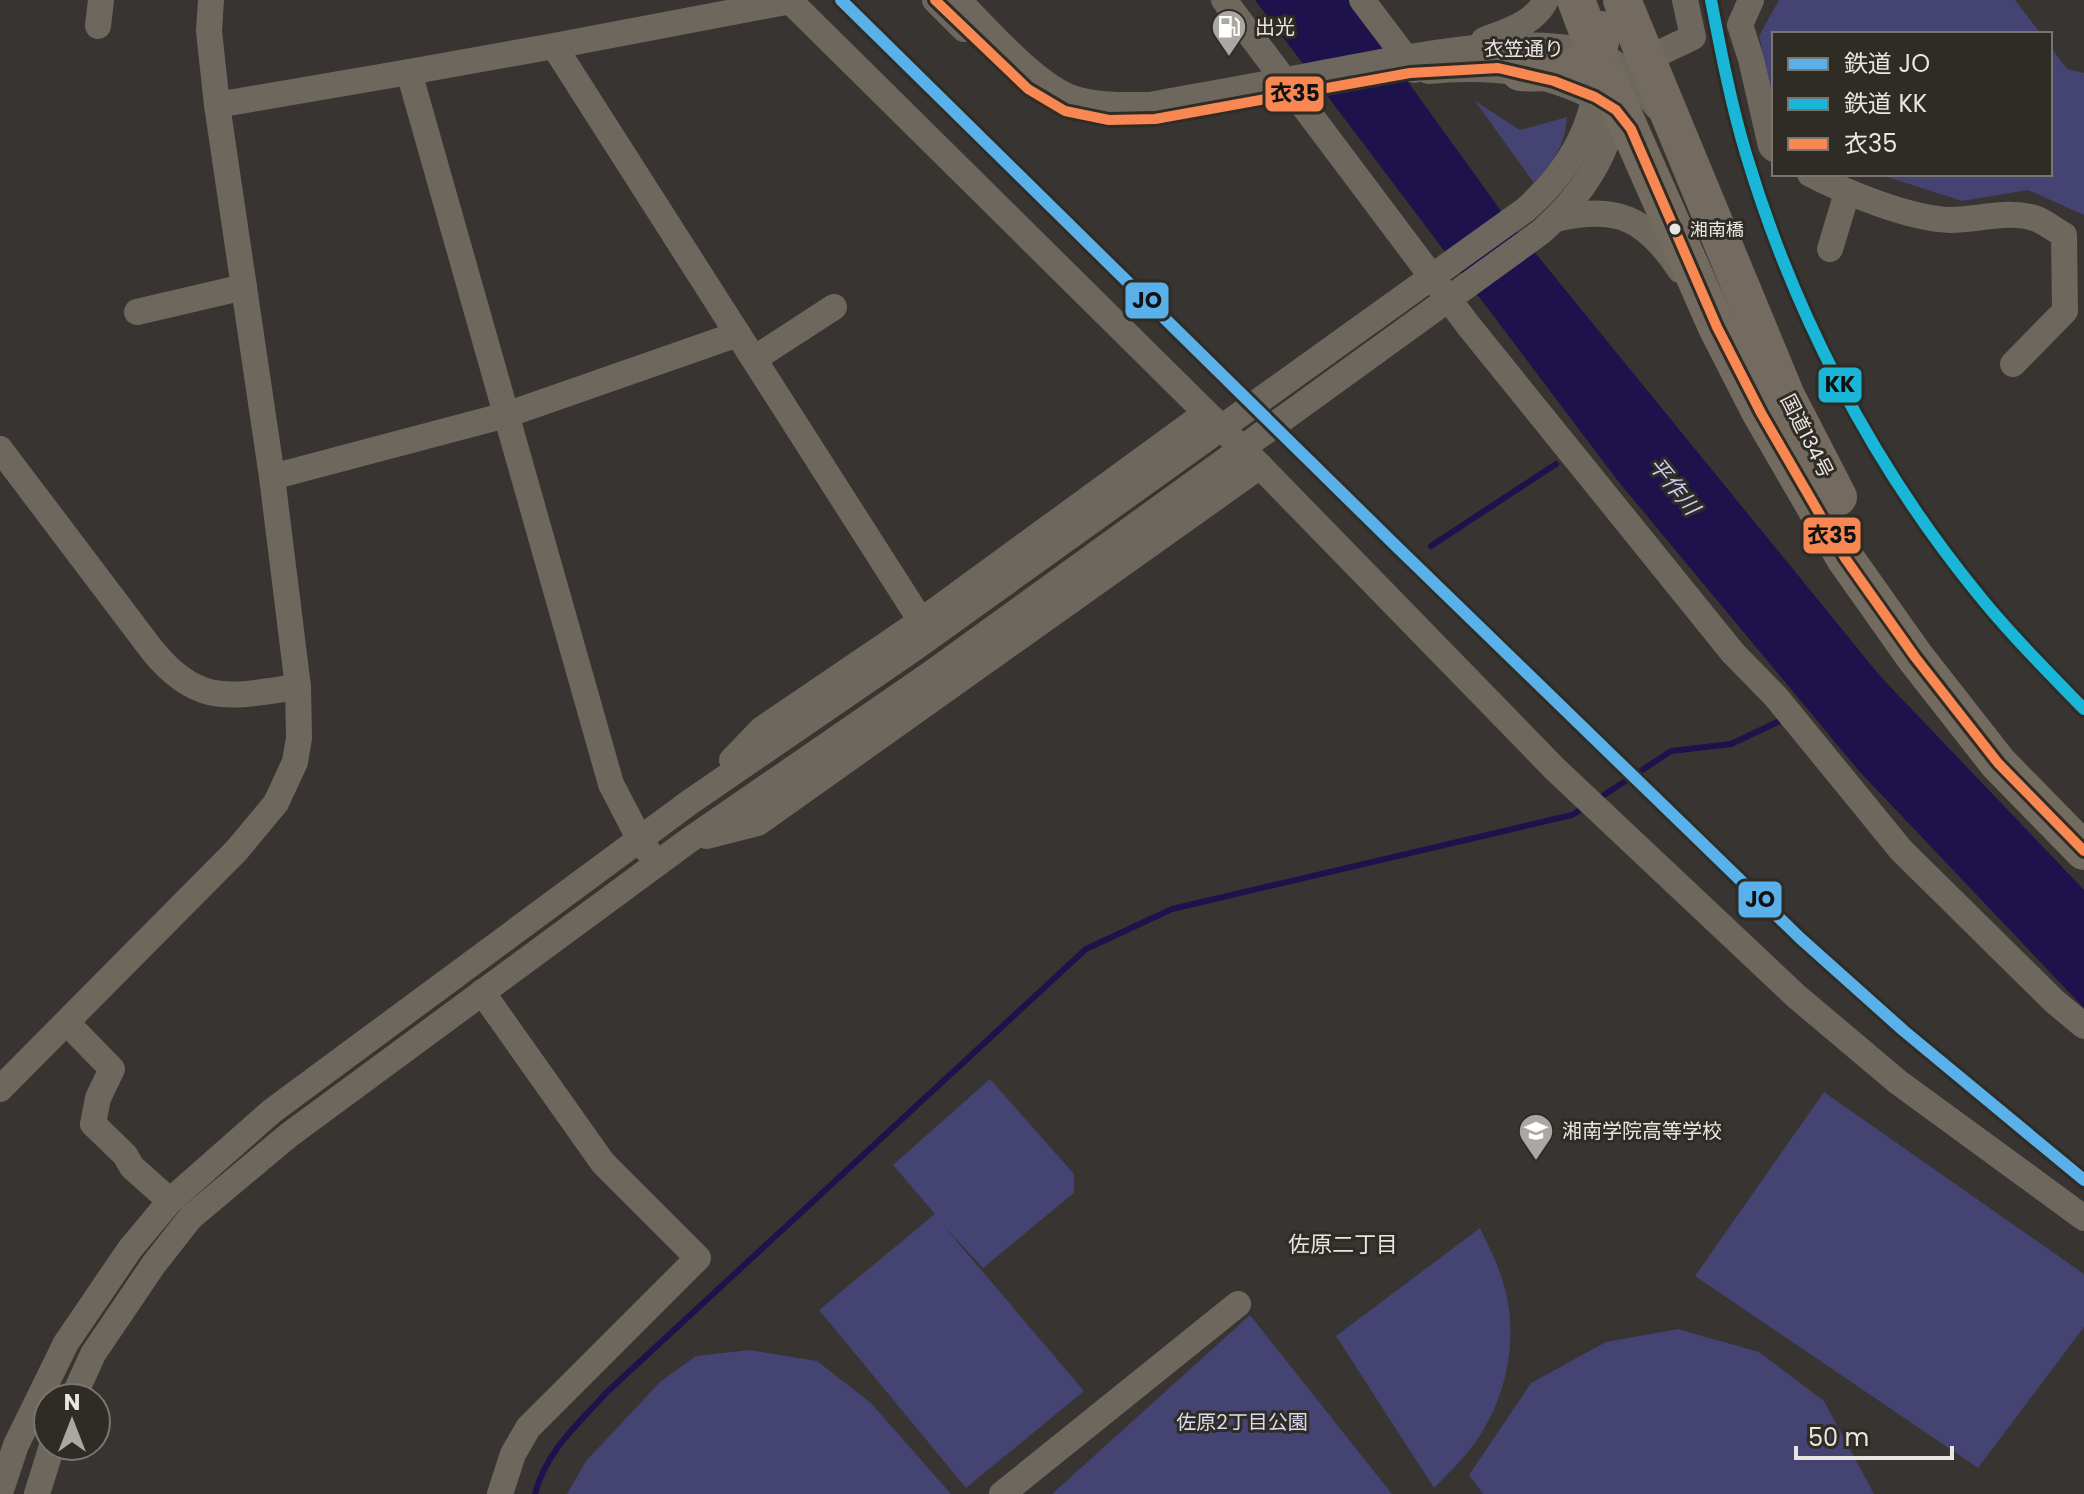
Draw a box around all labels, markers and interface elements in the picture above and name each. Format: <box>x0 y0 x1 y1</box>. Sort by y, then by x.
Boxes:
fuel station icon: 出光 <box>1210 8 1248 58</box>
place label: 出光 <box>1255 13 1295 41</box>
legend <box>1772 32 2052 176</box>
street label: 衣笠通り <box>1484 35 1564 63</box>
text: 鉄道 JO <box>1844 47 1930 80</box>
line badge: 衣35 <box>1264 75 1325 113</box>
text: 衣35 <box>1270 78 1320 109</box>
text: 鉄道 KK <box>1844 87 1927 120</box>
text: 衣35 <box>1844 127 1897 160</box>
place label: 湘南橋 <box>1690 217 1744 242</box>
marker: 湘南橋 <box>1667 221 1683 237</box>
line badge: JO <box>1124 281 1170 320</box>
text: JO <box>1132 285 1162 316</box>
line badge: KK <box>1817 366 1863 404</box>
text: KK <box>1825 369 1855 400</box>
street label: 国道134号 <box>1774 389 1840 483</box>
water label: 平作川 <box>1641 451 1708 523</box>
line badge: 衣35 <box>1802 516 1862 555</box>
text: 衣35 <box>1807 520 1857 551</box>
line badge: JO <box>1737 880 1783 919</box>
text: JO <box>1745 884 1775 915</box>
school or university icon: 湘南学院高等学校 <box>1517 1112 1555 1162</box>
place label: 湘南学院高等学校 <box>1562 1117 1722 1145</box>
district label: 佐原二丁目 <box>1288 1229 1398 1260</box>
north arrow <box>32 1382 112 1462</box>
text: N <box>64 1387 80 1418</box>
park label: 佐原2丁目公園 <box>1176 1408 1308 1436</box>
scale bar <box>1796 1410 1952 1460</box>
text: 50 m <box>1808 1421 1869 1454</box>

